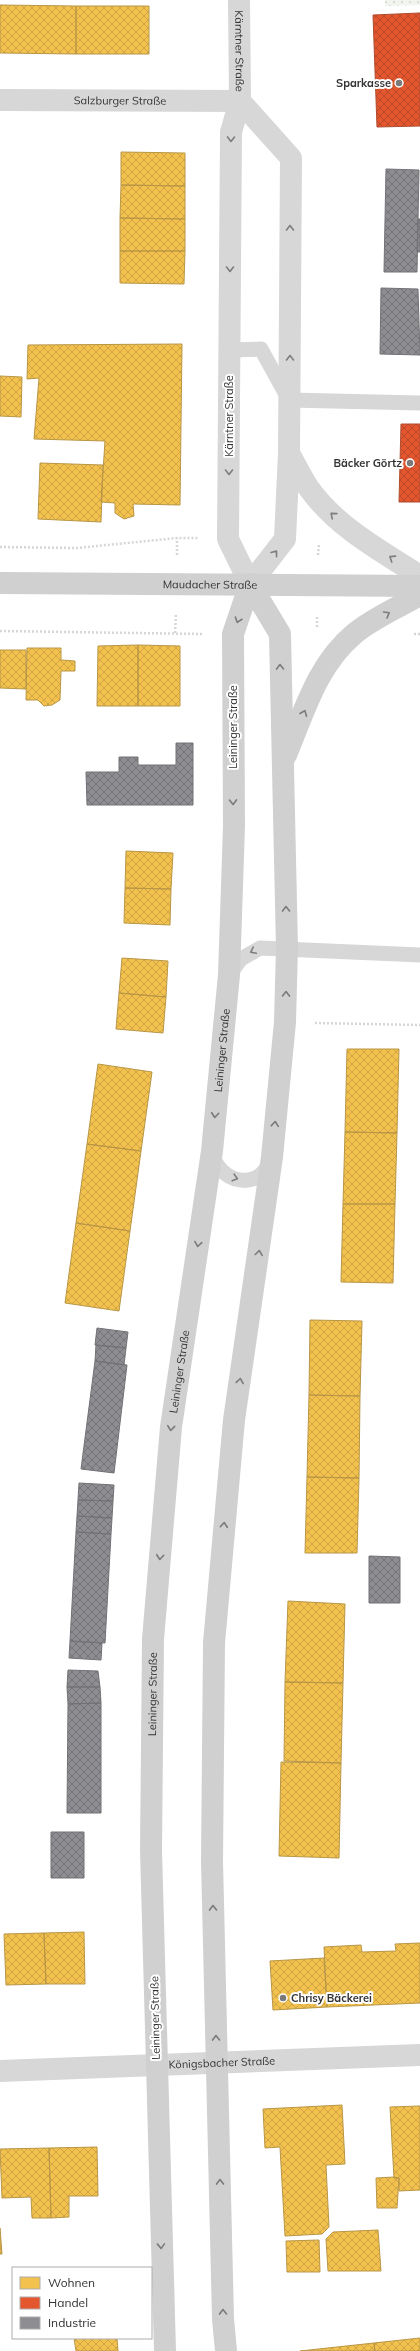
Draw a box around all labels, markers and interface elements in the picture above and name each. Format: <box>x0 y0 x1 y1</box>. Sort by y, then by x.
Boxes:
street label: Kärntner Straße <box>232 10 247 92</box>
place label: Sparkasse <box>336 76 391 90</box>
marker: Sparkasse <box>394 78 404 88</box>
street label: Salzburger Straße <box>74 93 166 108</box>
one-way arrow <box>227 136 235 142</box>
one-way arrow <box>286 225 294 231</box>
one-way arrow <box>226 266 234 272</box>
one-way arrow <box>286 355 294 361</box>
street label: Kärntner Straße <box>222 375 236 457</box>
place label: Bäcker Görtz <box>333 456 402 470</box>
marker: Bäcker Görtz <box>405 458 415 468</box>
one-way arrow <box>224 469 233 475</box>
one-way arrow <box>330 512 338 519</box>
one-way arrow <box>270 550 277 558</box>
one-way arrow <box>389 555 396 563</box>
street label: Maudacher Straße <box>163 577 257 592</box>
one-way arrow <box>383 611 390 619</box>
one-way arrow <box>234 617 242 624</box>
one-way arrow <box>276 664 284 670</box>
street label: Leininger Straße <box>226 685 240 769</box>
one-way arrow <box>299 710 307 717</box>
one-way arrow <box>229 799 238 805</box>
one-way arrow <box>282 906 290 912</box>
one-way arrow <box>250 946 258 954</box>
one-way arrow <box>282 991 290 997</box>
street label: Leininger Straße <box>211 1008 233 1093</box>
one-way arrow <box>211 1112 220 1118</box>
one-way arrow <box>271 1121 280 1127</box>
one-way arrow <box>231 1173 238 1182</box>
one-way arrow <box>194 1241 203 1247</box>
one-way arrow <box>254 1250 263 1256</box>
street label: Leininger Straße <box>166 1329 192 1414</box>
one-way arrow <box>235 1378 244 1384</box>
one-way arrow <box>167 1425 176 1431</box>
one-way arrow <box>219 1522 228 1528</box>
one-way arrow <box>155 1554 164 1560</box>
street label: Leininger Straße <box>145 1652 160 1736</box>
one-way arrow <box>209 1905 218 1911</box>
street label: Leininger Straße <box>147 1976 163 2060</box>
place label: Chrisy Bäckerei <box>291 1991 372 2005</box>
marker: Chrisy Bäckerei <box>278 1993 288 2003</box>
one-way arrow <box>212 2035 221 2041</box>
street label: Königsbacher Straße <box>168 2054 275 2072</box>
one-way arrow <box>216 2179 224 2185</box>
one-way arrow <box>157 2243 166 2249</box>
legend <box>12 2267 152 2339</box>
text: Wohnen <box>48 2275 95 2290</box>
text: Handel <box>48 2295 88 2310</box>
one-way arrow <box>219 2309 227 2315</box>
text: Industrie <box>48 2315 96 2330</box>

